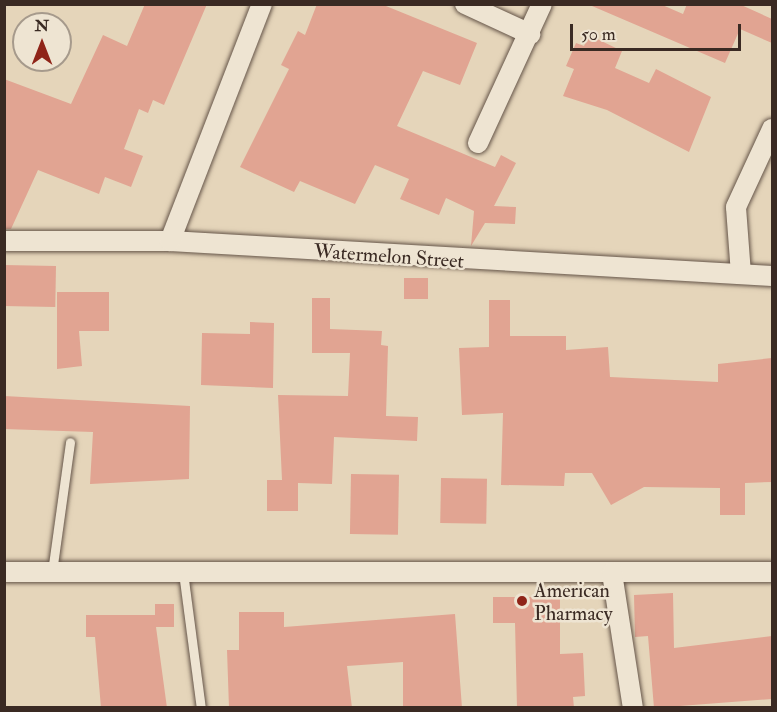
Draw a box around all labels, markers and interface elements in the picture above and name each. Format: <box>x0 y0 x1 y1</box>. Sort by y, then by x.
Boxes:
north arrow <box>12 12 72 72</box>
scale bar <box>573 12 744 50</box>
text: N <box>35 16 49 36</box>
text: 50 m <box>581 23 616 46</box>
street label: Watermelon Street <box>313 239 465 273</box>
place label: American Pharmacy <box>534 578 612 625</box>
marker: American Pharmacy <box>515 594 529 608</box>

